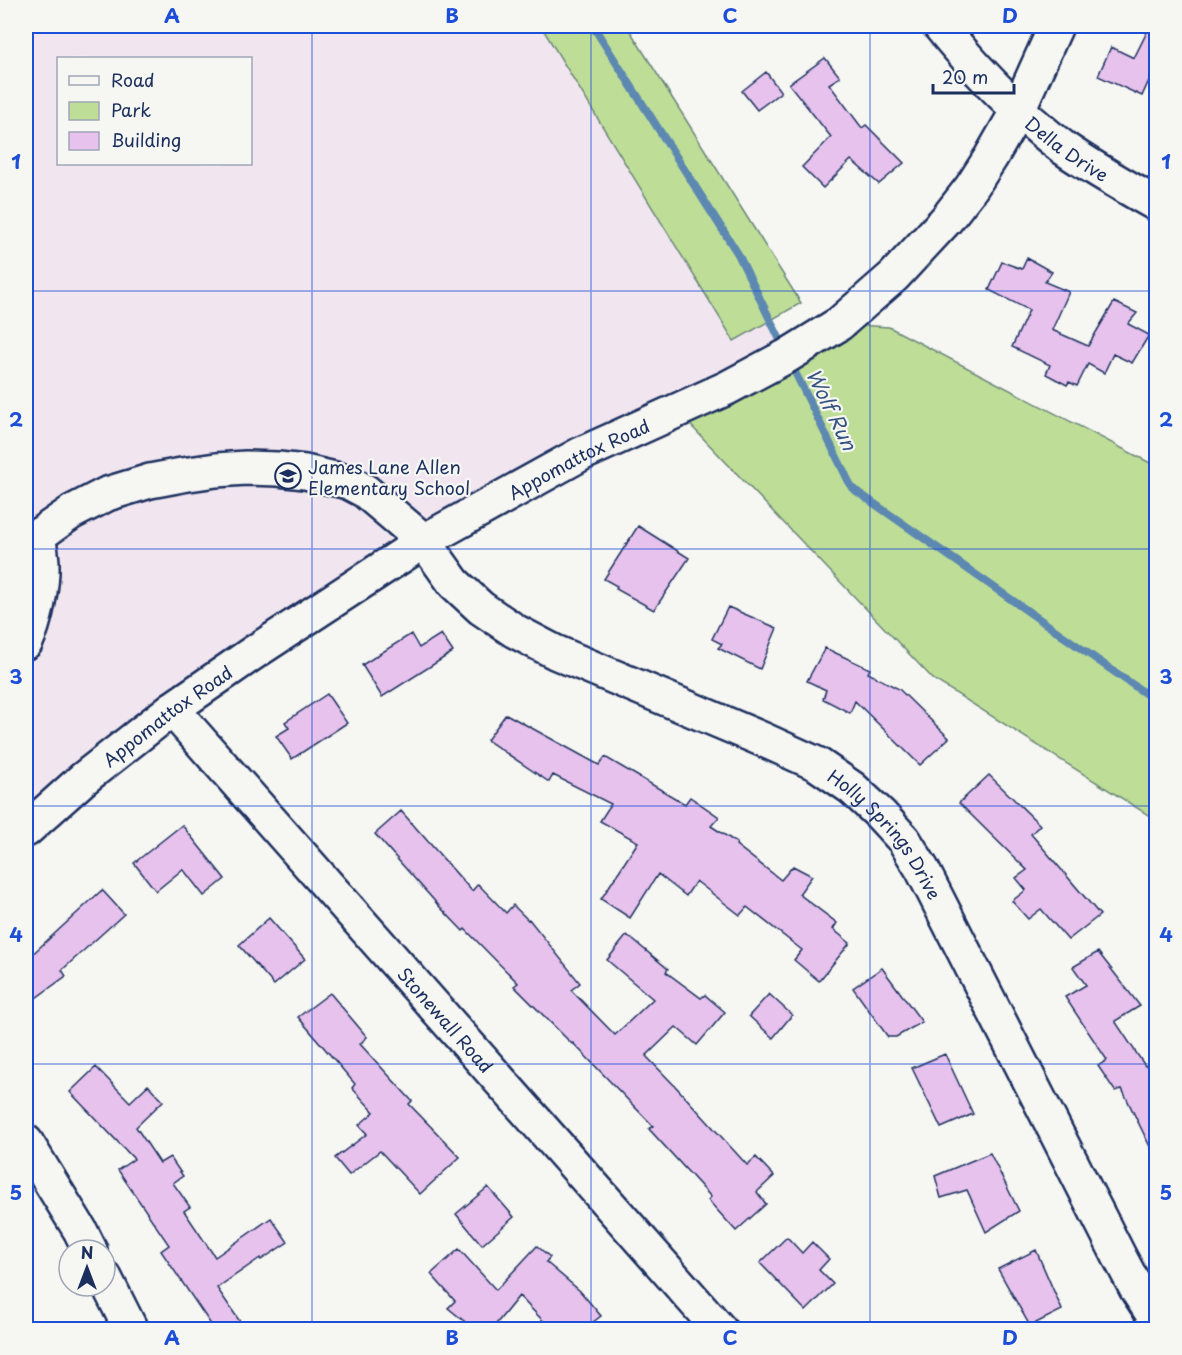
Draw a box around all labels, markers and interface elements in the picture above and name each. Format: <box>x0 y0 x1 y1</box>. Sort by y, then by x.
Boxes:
text: A <box>164 0 180 30</box>
text: B <box>445 0 459 30</box>
text: C <box>722 0 738 30</box>
text: D <box>1002 0 1018 30</box>
legend <box>57 57 252 165</box>
scale bar <box>933 57 1014 95</box>
text: 20 m <box>942 63 988 90</box>
text: Road <box>111 66 155 93</box>
text: Park <box>111 96 151 123</box>
street label: Della Drive <box>1019 109 1114 187</box>
text: Building <box>111 126 181 153</box>
text: 1 <box>11 146 21 176</box>
text: 1 <box>1161 146 1171 176</box>
water label: Wolf Run <box>799 363 865 456</box>
text: 2 <box>9 404 23 434</box>
text: 2 <box>1159 404 1173 434</box>
street label: Appomattox Road <box>503 411 654 506</box>
place label: James Lane Allen Elementary School <box>308 453 470 501</box>
school or university icon: James Lane Allen Elementary School <box>273 461 303 491</box>
street label: Appomattox Road <box>96 658 237 772</box>
text: 3 <box>9 661 23 691</box>
text: 3 <box>1159 661 1173 691</box>
street label: Holly Springs Drive <box>823 762 949 904</box>
text: 4 <box>9 919 23 949</box>
text: 4 <box>1159 919 1173 949</box>
street label: Stonewall Road <box>392 961 500 1078</box>
text: 5 <box>10 1177 22 1207</box>
text: 5 <box>1160 1177 1172 1207</box>
north arrow <box>57 1238 117 1298</box>
text: N <box>81 1240 93 1264</box>
text: A <box>164 1322 180 1352</box>
text: B <box>445 1322 459 1352</box>
text: C <box>722 1322 738 1352</box>
text: D <box>1002 1322 1018 1352</box>

